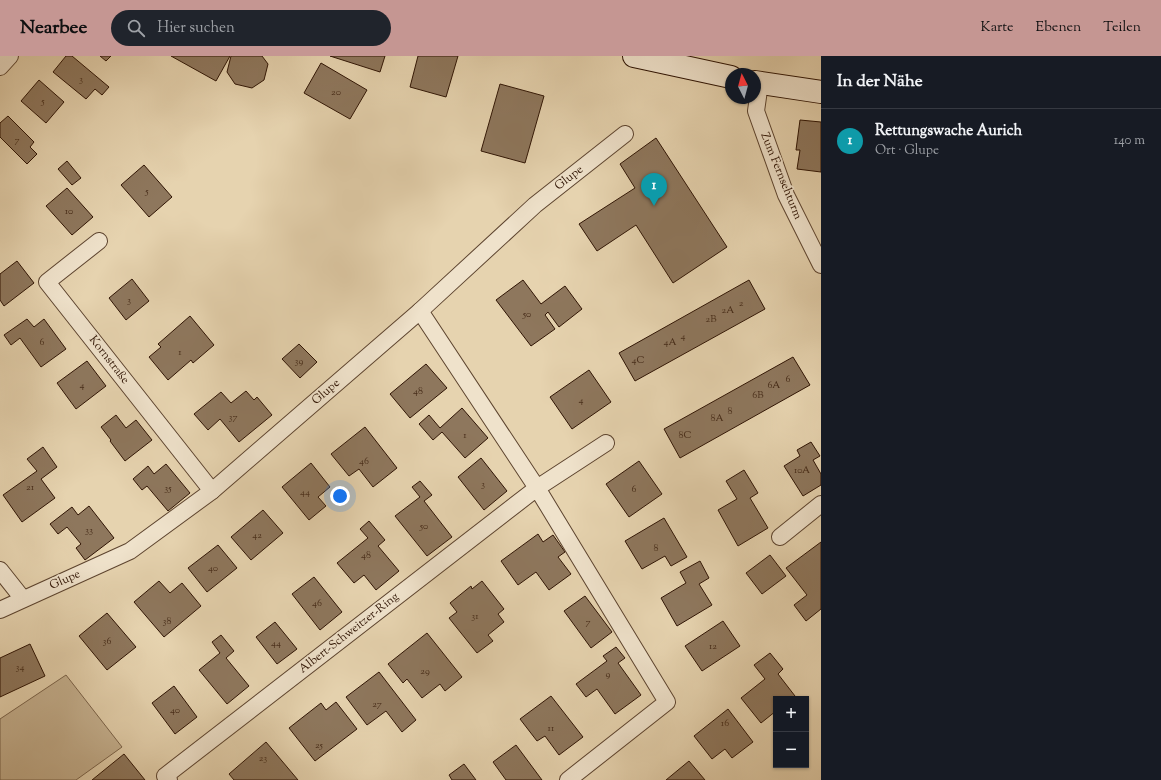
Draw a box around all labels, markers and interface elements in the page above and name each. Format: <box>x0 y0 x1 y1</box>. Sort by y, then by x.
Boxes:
search box <box>111 10 391 46</box>
text: Nearbee <box>20 15 87 42</box>
icon: search <box>125 17 147 39</box>
text: Hier suchen <box>157 18 235 39</box>
text: Karte <box>981 18 1014 38</box>
text: Ebenen <box>1036 18 1081 38</box>
text: Teilen <box>1103 18 1141 38</box>
north arrow <box>725 68 761 104</box>
text: In der Nähe <box>837 70 923 94</box>
house number: 3 <box>79 72 83 87</box>
house number: 20 <box>331 85 341 100</box>
house number: 5 <box>40 94 45 109</box>
text: Rettungswache Aurich <box>875 121 1022 142</box>
street label: Zum Fernsehturm <box>755 130 807 222</box>
text: 1 <box>848 132 852 150</box>
text: 140 m <box>1114 132 1145 150</box>
house number: 7 <box>14 133 20 148</box>
text: Ort · Glupe <box>875 142 939 160</box>
street label: Glupe <box>551 161 588 195</box>
pin: 1 <box>641 173 667 206</box>
house number: 5 <box>144 184 149 199</box>
house number: 10 <box>65 204 73 219</box>
house number: 3 <box>127 293 131 308</box>
house number: 2 <box>739 296 744 311</box>
house number: 2A <box>722 303 734 318</box>
house number: 50 <box>522 307 531 322</box>
house number: 2B <box>706 312 717 327</box>
house number: 4 <box>680 329 686 344</box>
street label: Kornstraße <box>84 332 134 388</box>
house number: 6 <box>40 335 45 350</box>
house number: 4A <box>663 335 677 350</box>
house number: 1 <box>178 345 182 360</box>
house number: 4C <box>631 353 645 368</box>
house number: 39 <box>295 354 304 369</box>
house number: 6 <box>786 372 791 387</box>
street label: Glupe <box>308 374 344 409</box>
house number: 4 <box>79 378 85 393</box>
house number: 6A <box>768 378 780 393</box>
house number: 48 <box>413 384 423 399</box>
house number: 6B <box>752 388 764 403</box>
house number: 4 <box>578 393 584 408</box>
house number: 8 <box>728 404 733 419</box>
house number: 37 <box>228 410 238 425</box>
house number: 8A <box>710 411 724 426</box>
house number: 1 <box>463 428 467 443</box>
house number: 8C <box>678 428 692 443</box>
house number: 46 <box>359 454 369 469</box>
house number: 10A <box>794 463 810 478</box>
house number: 3 <box>481 477 485 492</box>
house number: 21 <box>26 480 35 495</box>
house number: 35 <box>164 481 172 496</box>
house number: 6 <box>632 482 637 497</box>
house number: 44 <box>300 485 310 500</box>
your location <box>330 486 350 506</box>
house number: 50 <box>419 519 428 534</box>
house number: 33 <box>85 523 93 538</box>
house number: 42 <box>252 528 262 543</box>
house number: 8 <box>654 541 659 556</box>
house number: 48 <box>361 548 371 563</box>
house number: 40 <box>208 561 218 576</box>
street label: Glupe <box>47 565 84 595</box>
street label: Albert-Schweitzer-Ring <box>295 588 403 678</box>
house number: 46 <box>312 596 322 611</box>
house number: 31 <box>471 609 479 624</box>
house number: 38 <box>162 614 172 629</box>
house number: 7 <box>585 615 591 630</box>
house number: 36 <box>103 634 111 649</box>
house number: 44 <box>271 636 281 651</box>
house number: 12 <box>709 639 717 654</box>
house number: 34 <box>15 660 25 675</box>
house number: 29 <box>420 664 430 679</box>
house number: 9 <box>606 667 611 682</box>
map controls <box>773 696 809 768</box>
button: + <box>773 696 809 732</box>
house number: 27 <box>372 697 382 712</box>
house number: 40 <box>170 703 180 718</box>
house number: 16 <box>721 716 729 731</box>
house number: 11 <box>548 721 555 736</box>
button: − <box>773 732 809 768</box>
house number: 25 <box>315 738 324 753</box>
house number: 23 <box>259 751 267 766</box>

